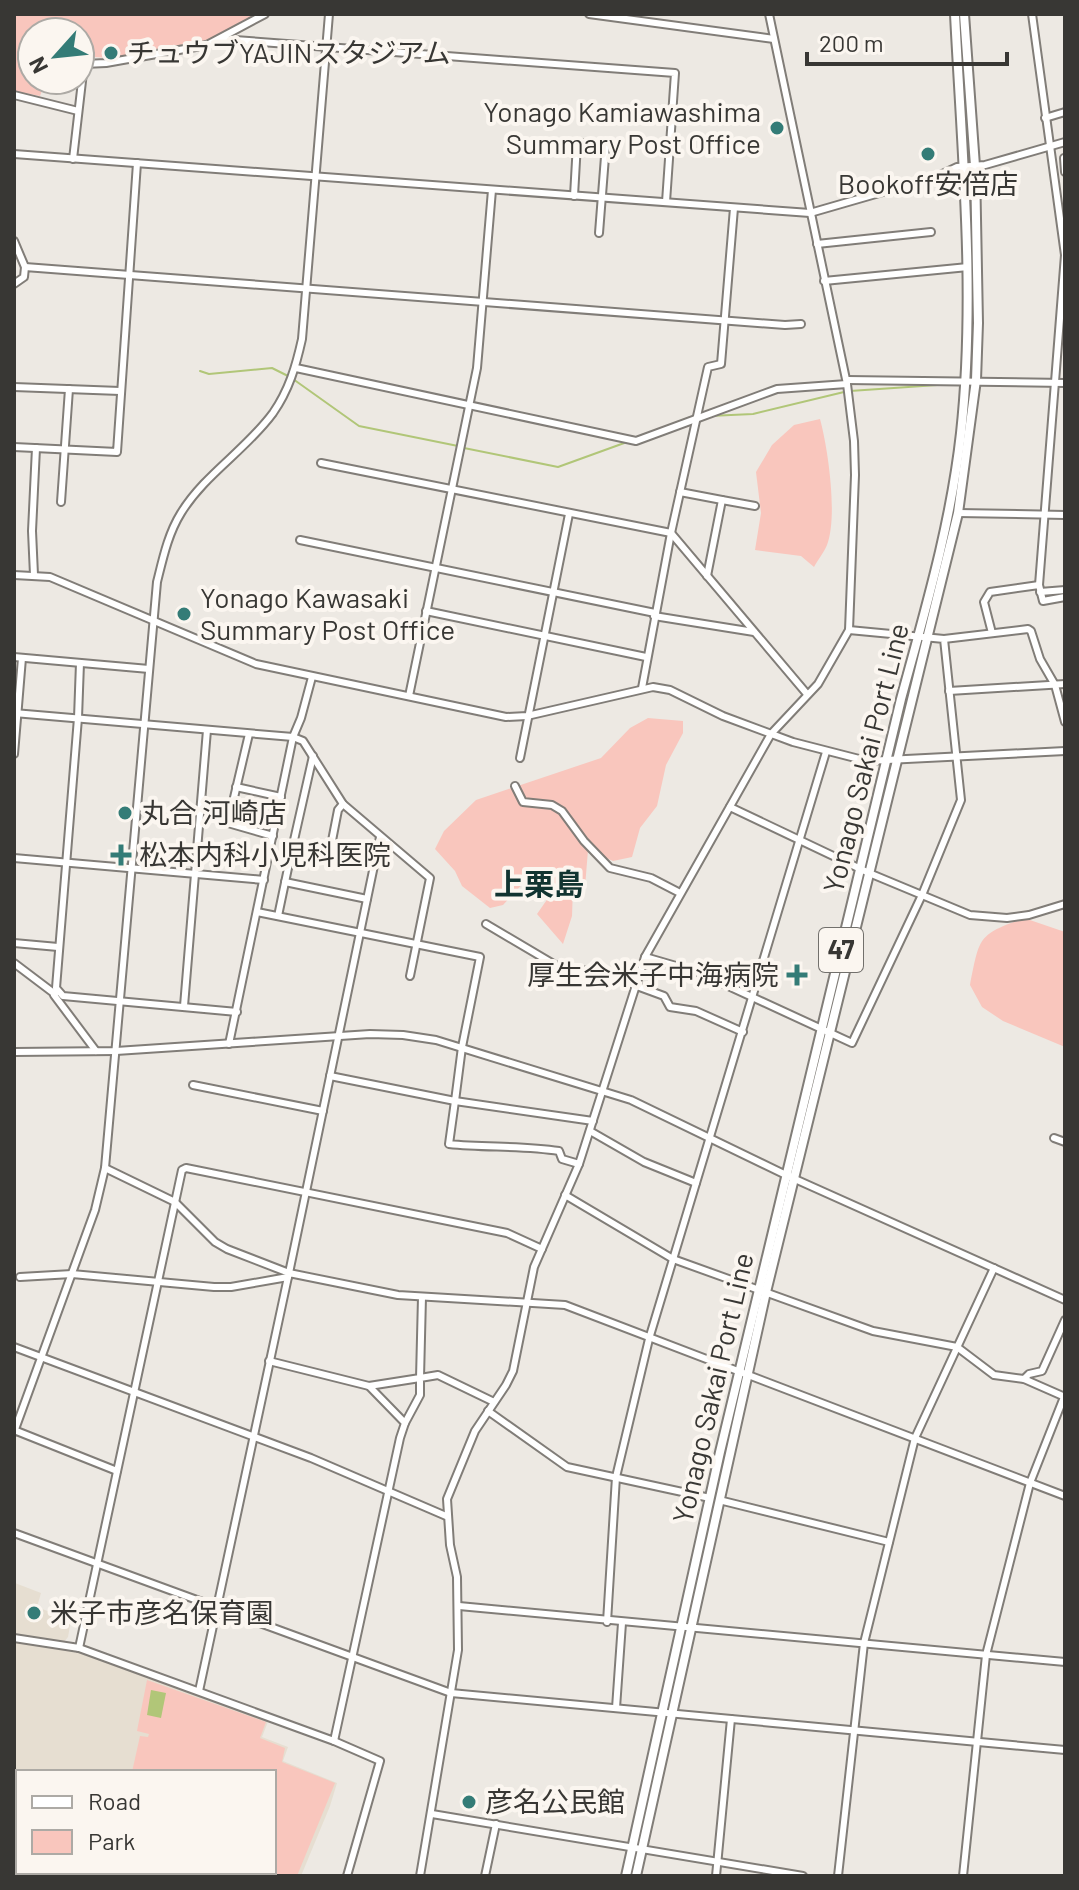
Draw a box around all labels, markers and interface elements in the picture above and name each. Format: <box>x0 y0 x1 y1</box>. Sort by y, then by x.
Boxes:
north arrow <box>16 16 96 96</box>
scale bar <box>807 16 1007 66</box>
text: 200 m <box>819 28 884 57</box>
place label: チュウブYAJINスタジアム <box>127 35 451 69</box>
marker: チュウブYAJINスタジアム <box>102 44 120 62</box>
text: N <box>22 53 52 78</box>
place label: Yonago Kamiawashima Summary Post Office <box>483 94 761 160</box>
marker: Yonago Kamiawashima Summary Post Office <box>768 119 786 137</box>
marker: Bookoff安倍店 <box>919 145 937 163</box>
place label: Bookoff安倍店 <box>838 166 1018 200</box>
place label: Yonago Kawasaki Summary Post Office <box>200 580 455 646</box>
marker: Yonago Kawasaki Summary Post Office <box>175 605 193 623</box>
street label: Yonago Sakai Port Line <box>815 619 915 896</box>
place label: 丸合 河崎店 <box>141 795 287 829</box>
marker: 丸合 河崎店 <box>116 804 134 822</box>
place label: 松本内科小児科医院 <box>139 837 391 871</box>
marker: 松本内科小児科医院 <box>110 844 132 866</box>
district label: 上栗島 <box>494 865 584 901</box>
road number: 47 <box>819 928 863 972</box>
place label: 厚生会米子中海病院 <box>527 957 779 991</box>
marker: 厚生会米子中海病院 <box>786 964 808 986</box>
street label: Yonago Sakai Port Line <box>664 1249 760 1526</box>
place label: 米子市彦名保育園 <box>50 1595 274 1629</box>
marker: 米子市彦名保育園 <box>25 1604 43 1622</box>
legend <box>16 1770 276 1874</box>
place label: 彦名公民館 <box>485 1784 625 1818</box>
text: Road <box>88 1786 141 1815</box>
marker: 彦名公民館 <box>460 1793 478 1811</box>
text: Park <box>88 1826 135 1855</box>

